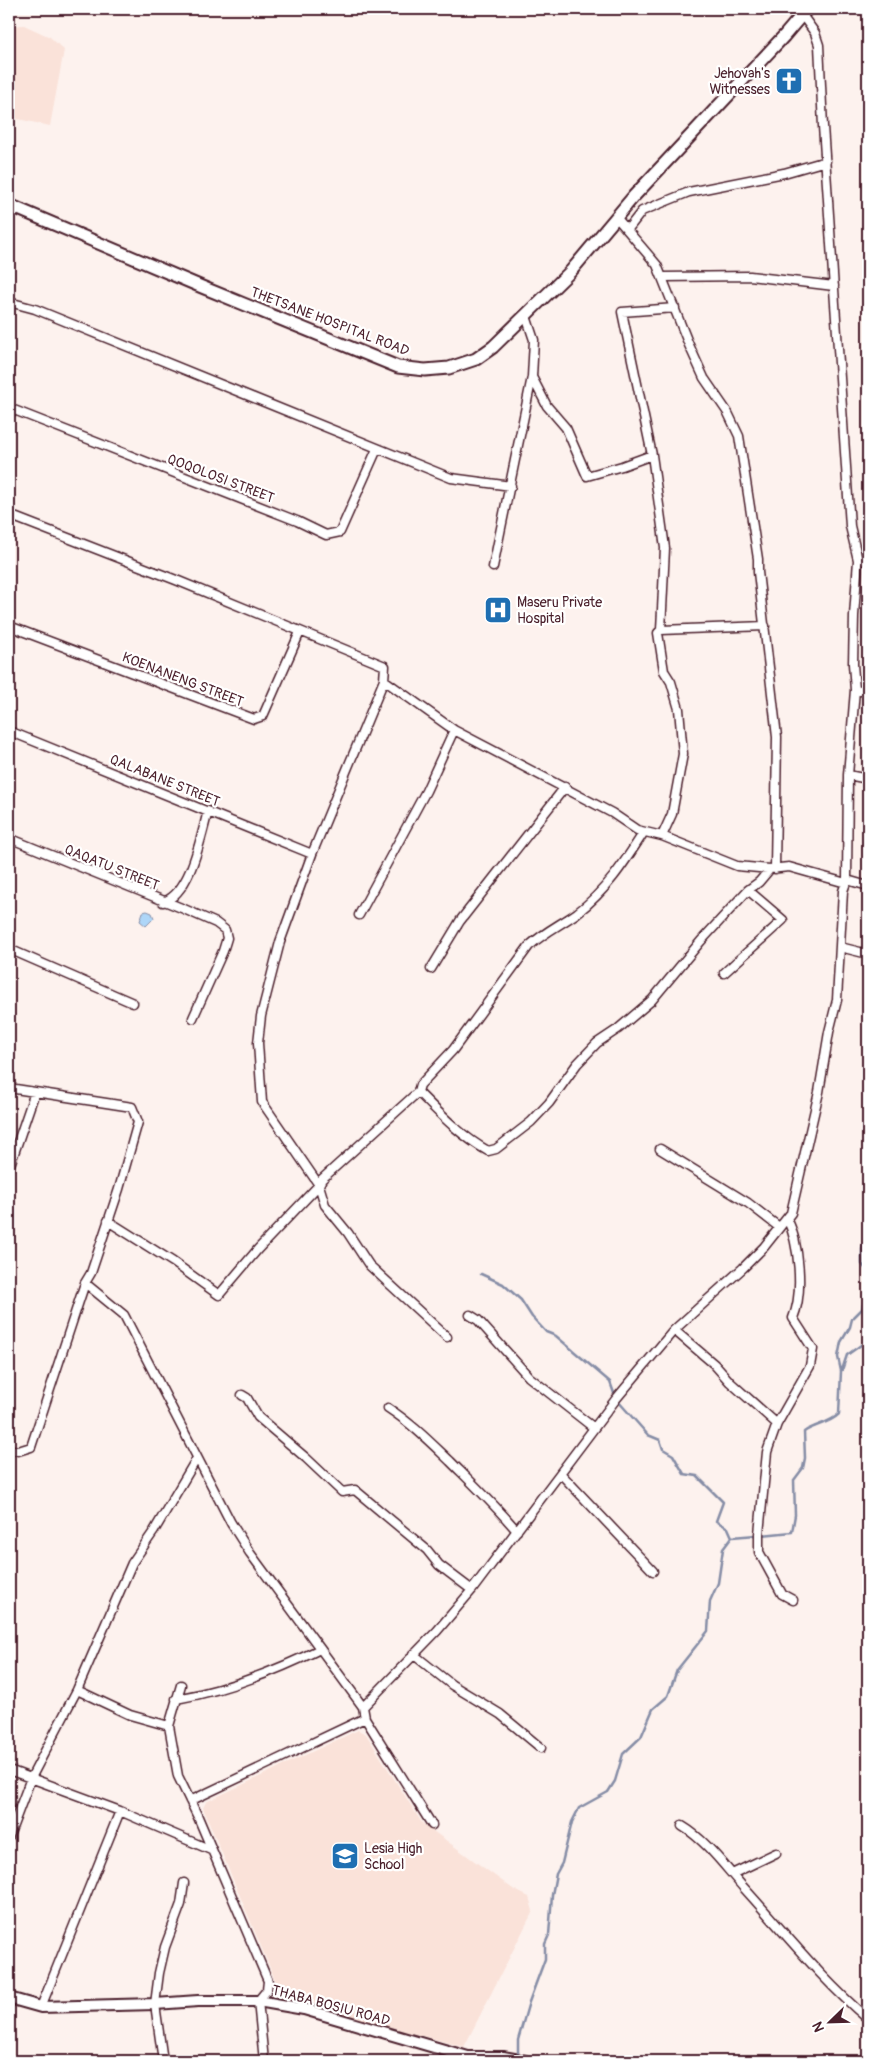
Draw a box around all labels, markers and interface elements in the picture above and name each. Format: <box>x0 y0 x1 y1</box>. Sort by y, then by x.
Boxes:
place label: Jehovah's Witnesses <box>709 65 771 98</box>
church icon: Jehovah's Witnesses <box>774 66 804 96</box>
street label: THETSANE HOSPITAL ROAD <box>248 283 412 360</box>
street label: QOQOLOSI STREET <box>165 450 277 507</box>
place label: Maseru Private Hospital <box>517 594 602 627</box>
hospital icon: Maseru Private Hospital <box>483 595 513 625</box>
street label: KOENANENG STREET <box>120 648 246 711</box>
street label: QALABANE STREET <box>107 751 223 810</box>
street label: QAQATU STREET <box>62 841 162 894</box>
place label: Lesia High School <box>364 1840 422 1873</box>
school or university icon: Lesia High School <box>330 1841 360 1871</box>
street label: THABA BOSIU ROAD <box>270 1982 392 2029</box>
north arrow <box>804 1998 854 2048</box>
text: N <box>809 2019 828 2035</box>

